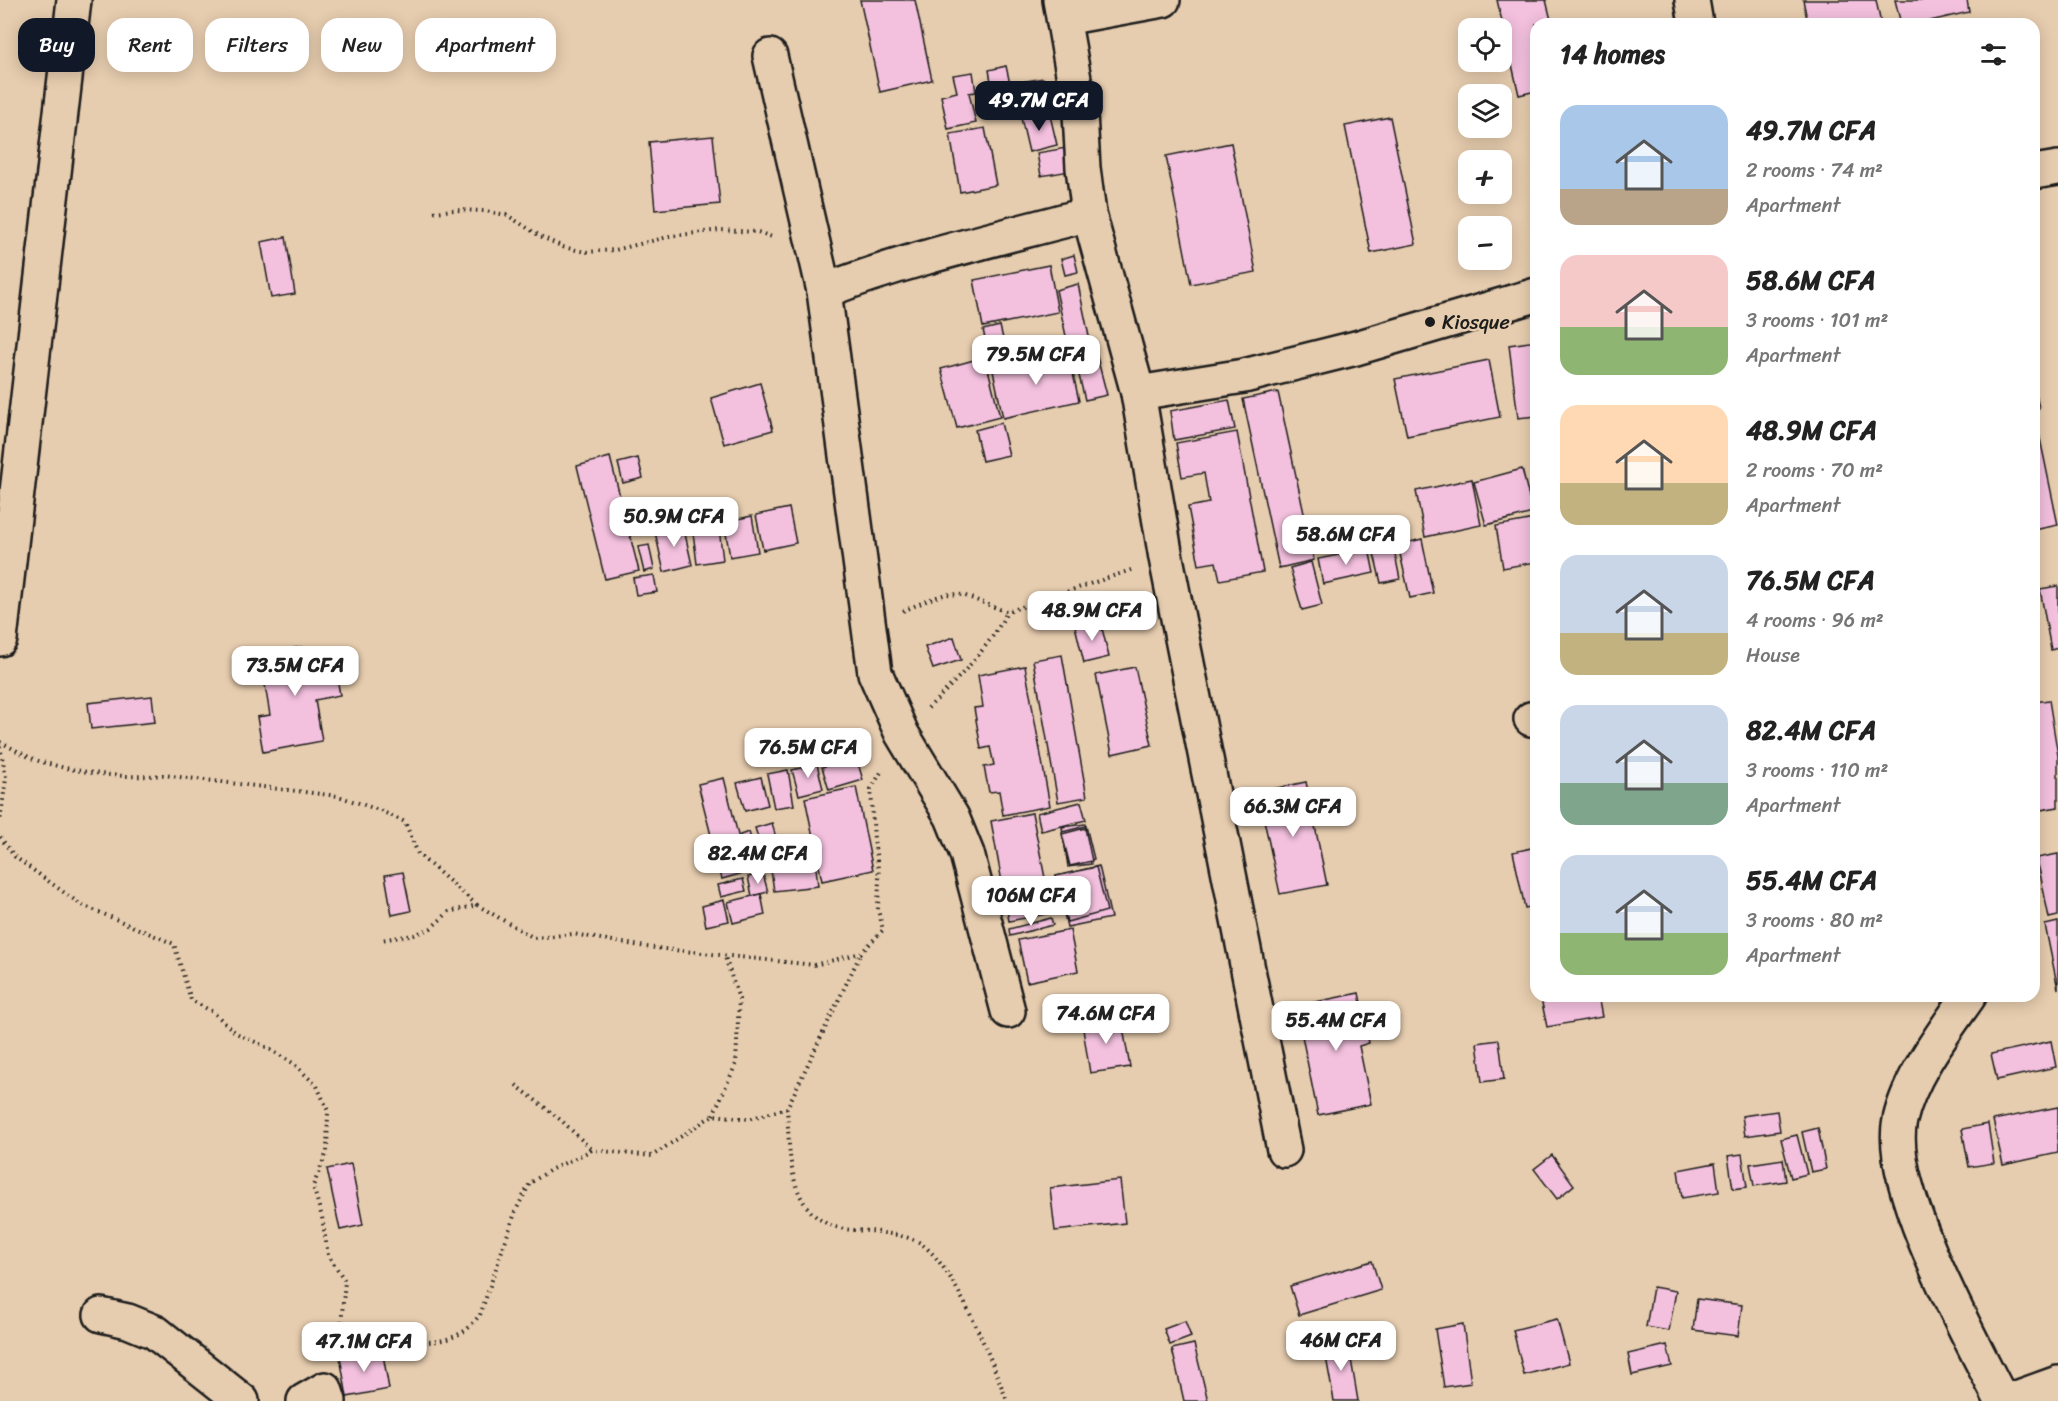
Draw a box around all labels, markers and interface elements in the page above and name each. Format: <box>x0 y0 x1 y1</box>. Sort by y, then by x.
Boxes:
chip: Buy <box>18 18 95 72</box>
chip: Rent <box>107 18 193 72</box>
chip: Filters <box>205 18 309 72</box>
chip: New <box>321 18 403 72</box>
chip: Apartment <box>415 18 556 72</box>
map controls <box>1458 18 1512 270</box>
button: locate <box>1458 18 1512 72</box>
text: 14 homes <box>1560 31 1665 77</box>
icon: filters <box>1977 38 2010 71</box>
pin: 49.7M CFA <box>970 81 1108 132</box>
text: 49.7M CFA <box>989 83 1089 118</box>
button: layers <box>1458 84 1512 138</box>
text: 49.7M CFA <box>1746 107 1876 153</box>
icon: home <box>1608 129 1680 201</box>
button: + <box>1458 150 1512 204</box>
text: 2 rooms · 74 m² <box>1746 153 1883 188</box>
text: Apartment <box>1746 188 1840 223</box>
button: − <box>1458 216 1512 270</box>
text: 58.6M CFA <box>1746 257 1876 303</box>
icon: home <box>1608 279 1680 351</box>
text: 3 rooms · 101 m² <box>1746 303 1888 338</box>
place label: Kiosque <box>1442 305 1510 340</box>
marker: Kiosque <box>1423 315 1437 329</box>
pin: 79.5M CFA <box>967 335 1105 386</box>
text: 79.5M CFA <box>986 337 1086 372</box>
text: Apartment <box>1746 338 1840 373</box>
text: 48.9M CFA <box>1746 407 1877 453</box>
icon: home <box>1608 429 1680 501</box>
text: 2 rooms · 70 m² <box>1746 453 1883 488</box>
text: Apartment <box>1746 488 1840 523</box>
pin: 50.9M CFA <box>605 497 743 548</box>
text: 50.9M CFA <box>623 499 725 534</box>
pin: 58.6M CFA <box>1277 515 1415 566</box>
text: 58.6M CFA <box>1296 517 1396 552</box>
text: 76.5M CFA <box>1746 557 1875 603</box>
icon: home <box>1608 579 1680 651</box>
pin: 48.9M CFA <box>1023 591 1161 642</box>
text: 48.9M CFA <box>1042 593 1142 628</box>
text: 4 rooms · 96 m² <box>1746 603 1884 638</box>
text: House <box>1746 638 1800 673</box>
pin: 73.5M CFA <box>226 646 364 697</box>
text: 73.5M CFA <box>246 648 344 683</box>
text: 82.4M CFA <box>1746 707 1876 753</box>
pin: 76.5M CFA <box>739 728 877 779</box>
icon: home <box>1608 729 1680 801</box>
text: 76.5M CFA <box>758 730 858 765</box>
text: 3 rooms · 110 m² <box>1746 753 1888 788</box>
pin: 66.3M CFA <box>1224 787 1362 838</box>
text: Apartment <box>1746 788 1840 823</box>
text: 66.3M CFA <box>1244 789 1342 824</box>
pin: 82.4M CFA <box>689 834 827 885</box>
text: 82.4M CFA <box>708 836 808 871</box>
text: 55.4M CFA <box>1746 857 1877 903</box>
pin: 106M CFA <box>969 876 1093 927</box>
text: 106M CFA <box>986 878 1076 913</box>
icon: home <box>1608 879 1680 951</box>
text: 3 rooms · 80 m² <box>1746 903 1883 938</box>
text: Apartment <box>1746 938 1840 973</box>
pin: 74.6M CFA <box>1037 994 1175 1045</box>
text: 74.6M CFA <box>1056 996 1156 1031</box>
pin: 55.4M CFA <box>1267 1001 1405 1052</box>
text: 55.4M CFA <box>1286 1003 1387 1038</box>
pin: 46M CFA <box>1286 1321 1396 1372</box>
pin: 47.1M CFA <box>295 1322 433 1373</box>
text: 46M CFA <box>1300 1323 1382 1358</box>
text: 47.1M CFA <box>316 1324 412 1359</box>

